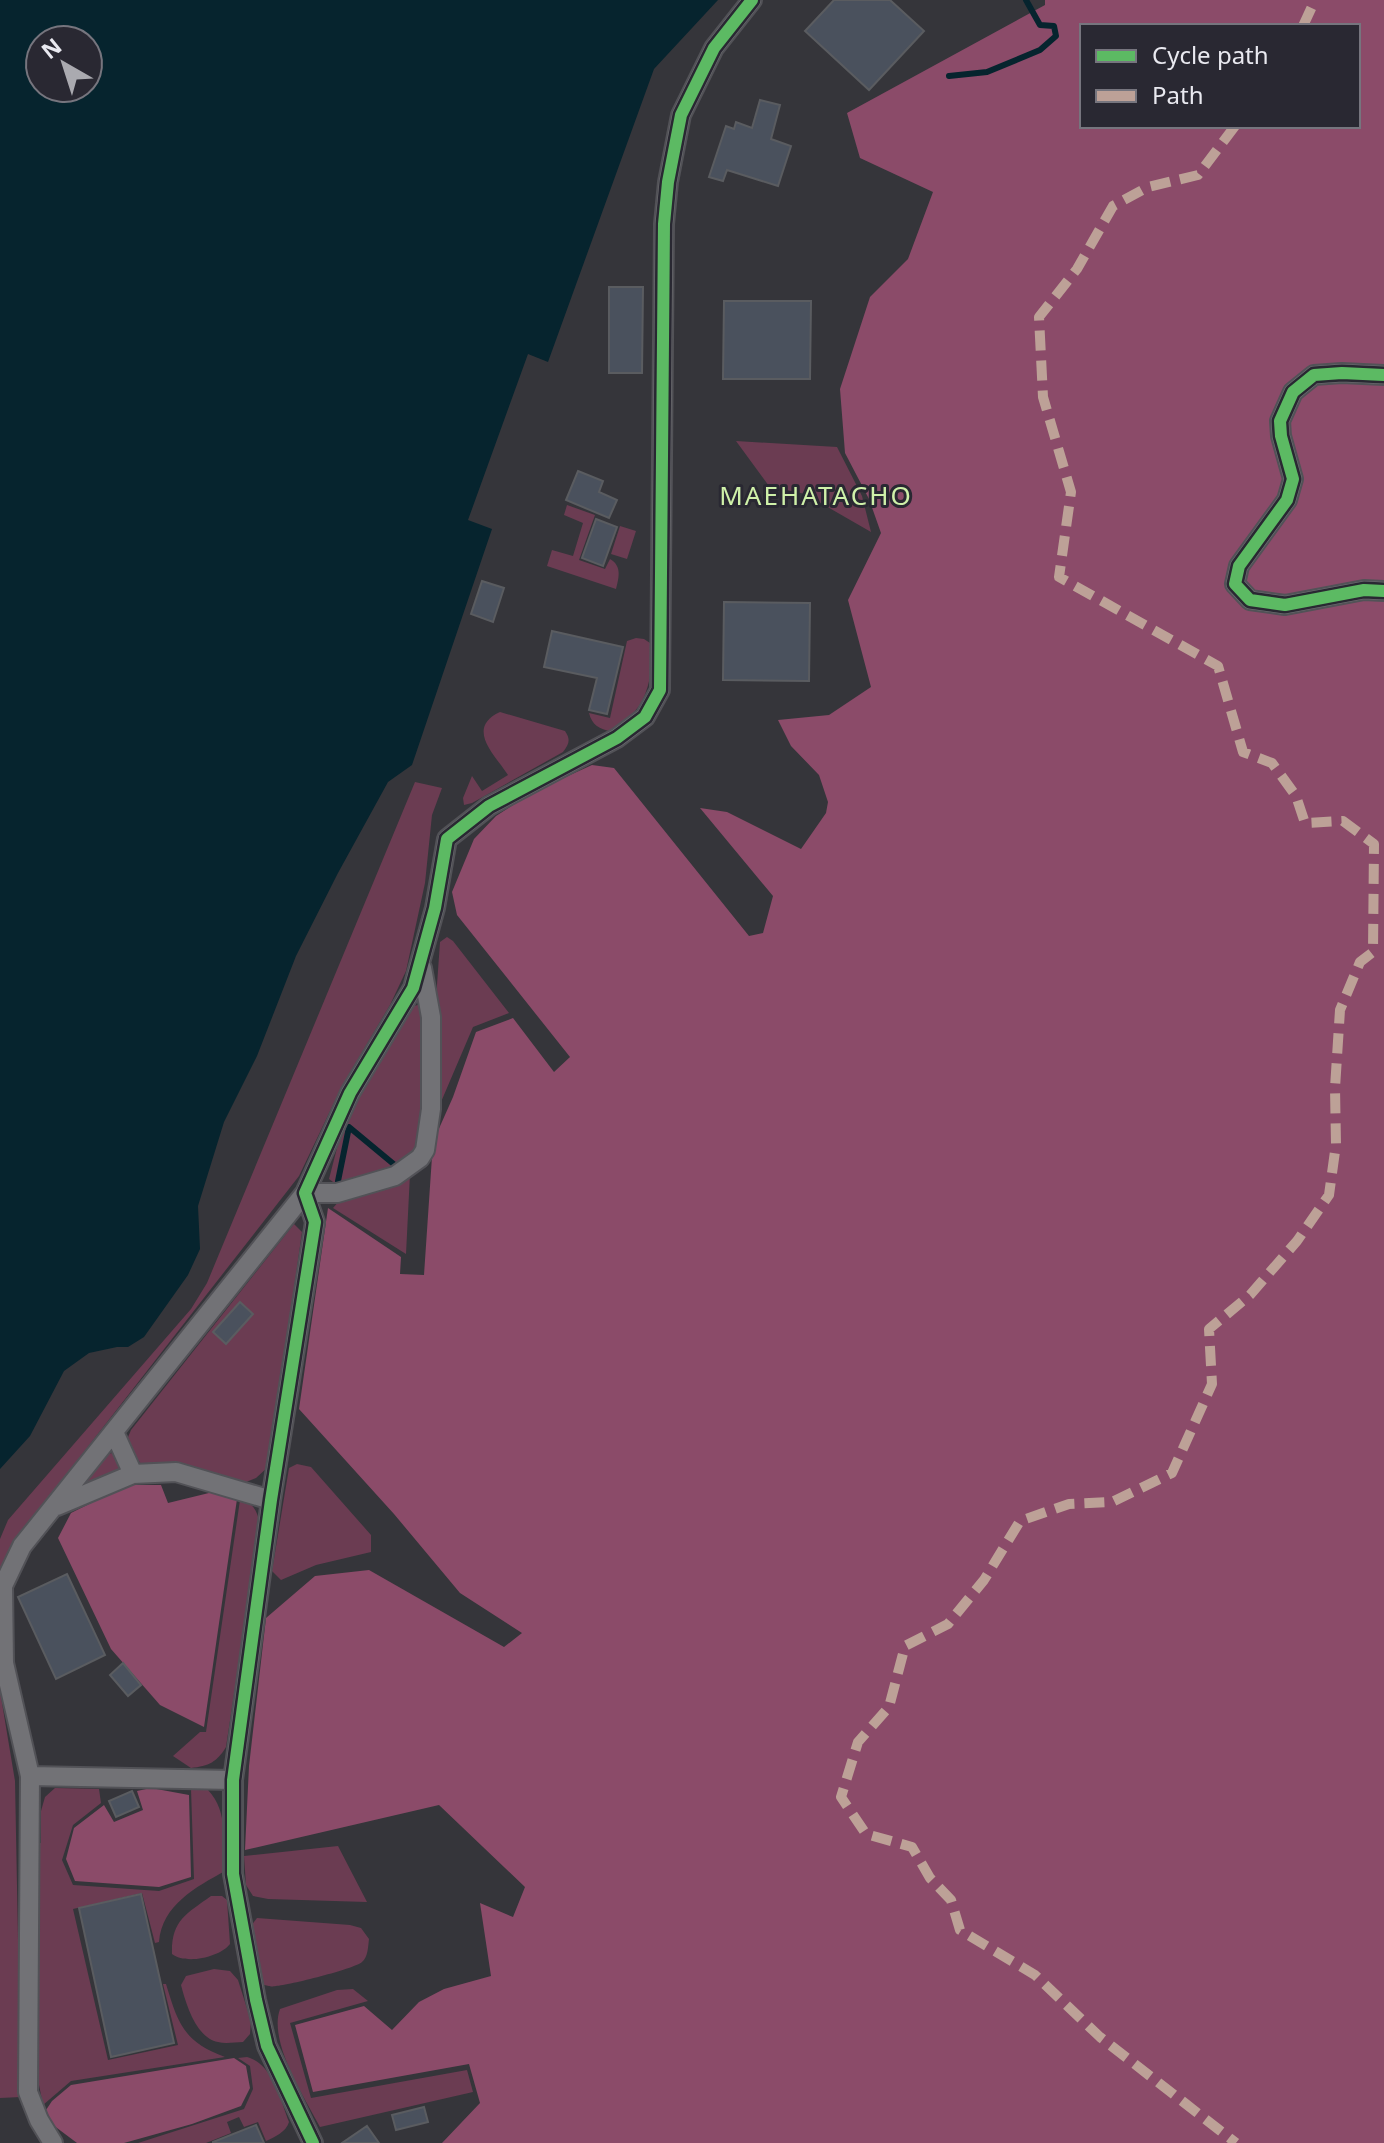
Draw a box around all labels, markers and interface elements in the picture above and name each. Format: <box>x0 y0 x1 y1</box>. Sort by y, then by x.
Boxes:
north arrow <box>24 24 104 104</box>
legend <box>1080 24 1360 128</box>
text: N <box>34 30 67 65</box>
text: Cycle path <box>1152 38 1269 71</box>
text: Path <box>1152 78 1203 111</box>
district label: MAEHATACHO <box>719 477 913 513</box>

